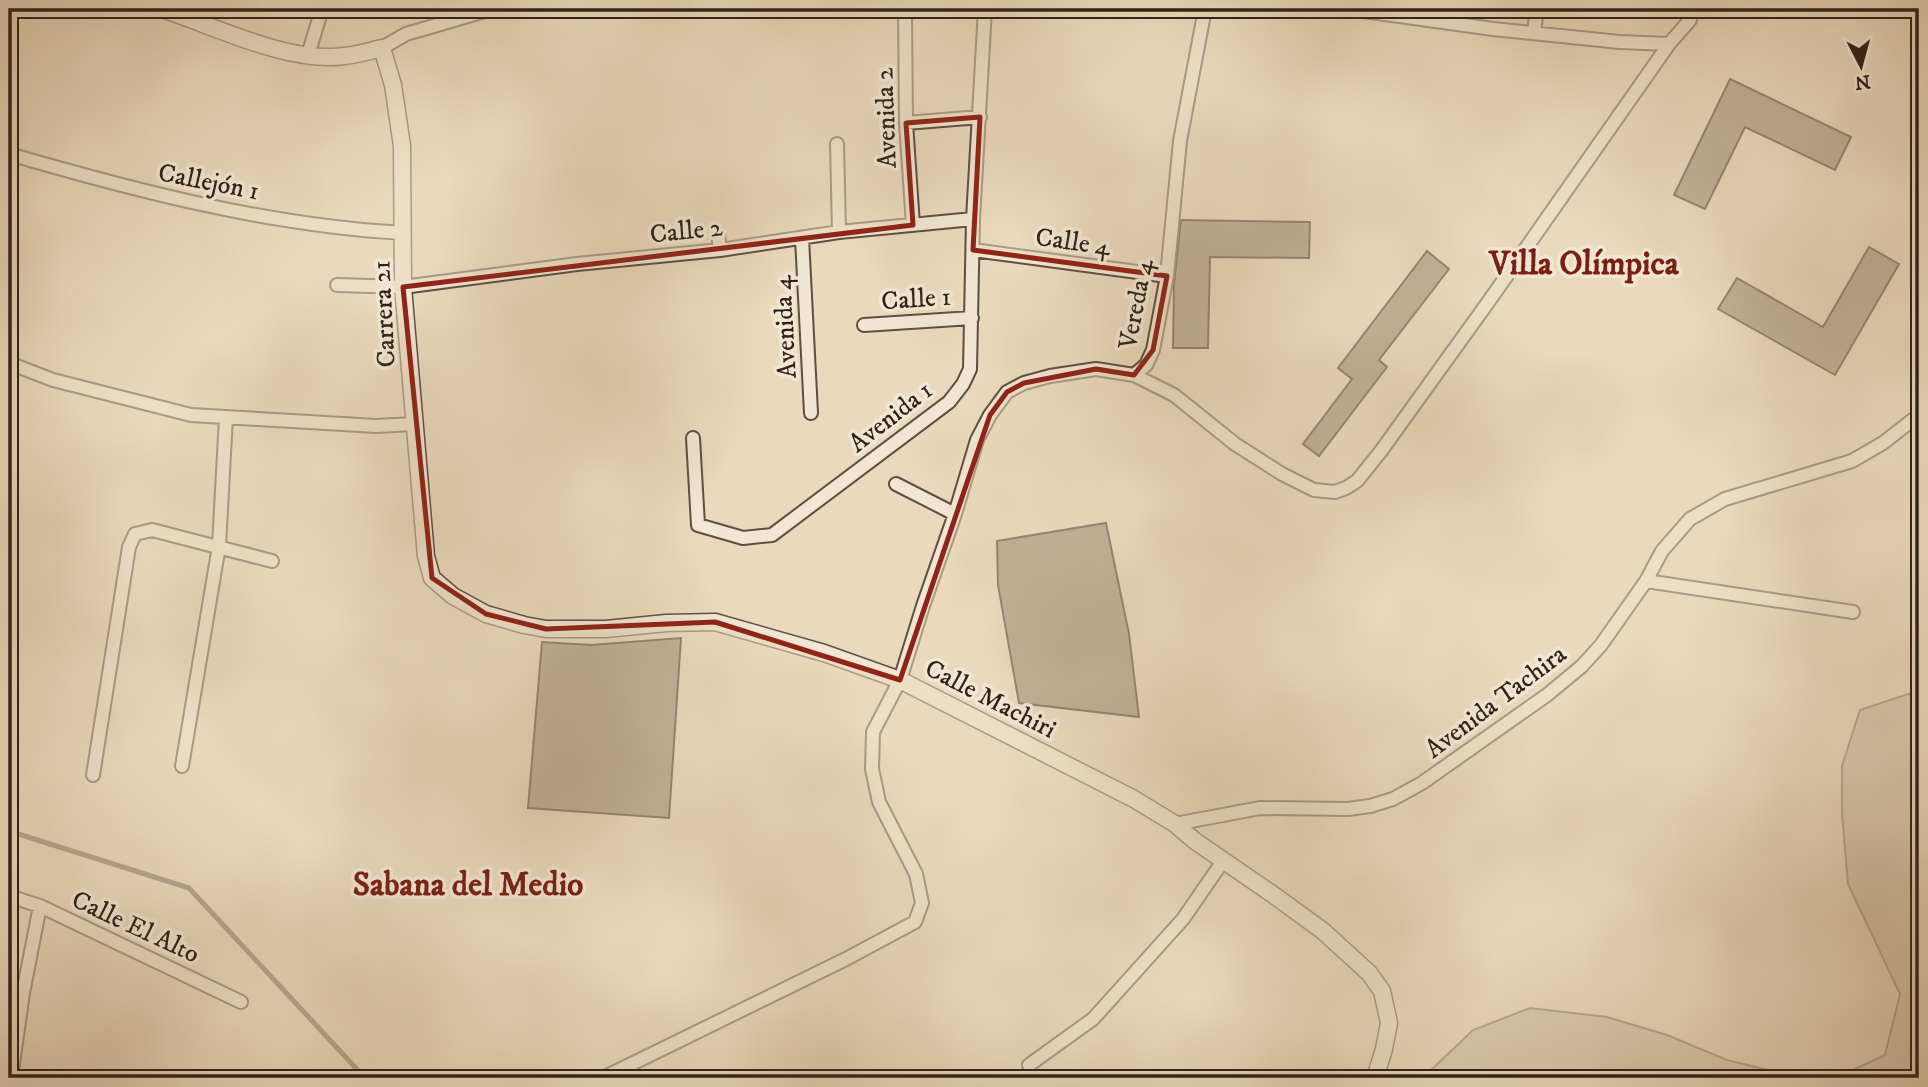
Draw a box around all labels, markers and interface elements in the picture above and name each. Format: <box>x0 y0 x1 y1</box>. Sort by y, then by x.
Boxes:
north arrow <box>1826 32 1896 102</box>
street label: Avenida 2 <box>868 67 905 169</box>
text: N <box>1853 69 1872 94</box>
street label: Callejón 1 <box>155 157 262 208</box>
street label: Calle 2 <box>648 211 724 252</box>
street label: Calle 4 <box>1033 221 1113 264</box>
district label: Villa Olímpica <box>1487 244 1680 285</box>
street label: Vereda 4 <box>1111 256 1162 353</box>
street label: Carrera 21 <box>365 260 404 368</box>
street label: Avenida 4 <box>766 274 805 379</box>
street label: Calle 1 <box>880 281 952 318</box>
street label: Avenida 1 <box>842 374 940 460</box>
street label: Avenida Tachira <box>1419 638 1573 766</box>
street label: Calle Machiri <box>919 652 1061 746</box>
district label: Sabana del Medio <box>353 865 583 906</box>
street label: Calle El Alto <box>66 883 205 971</box>

